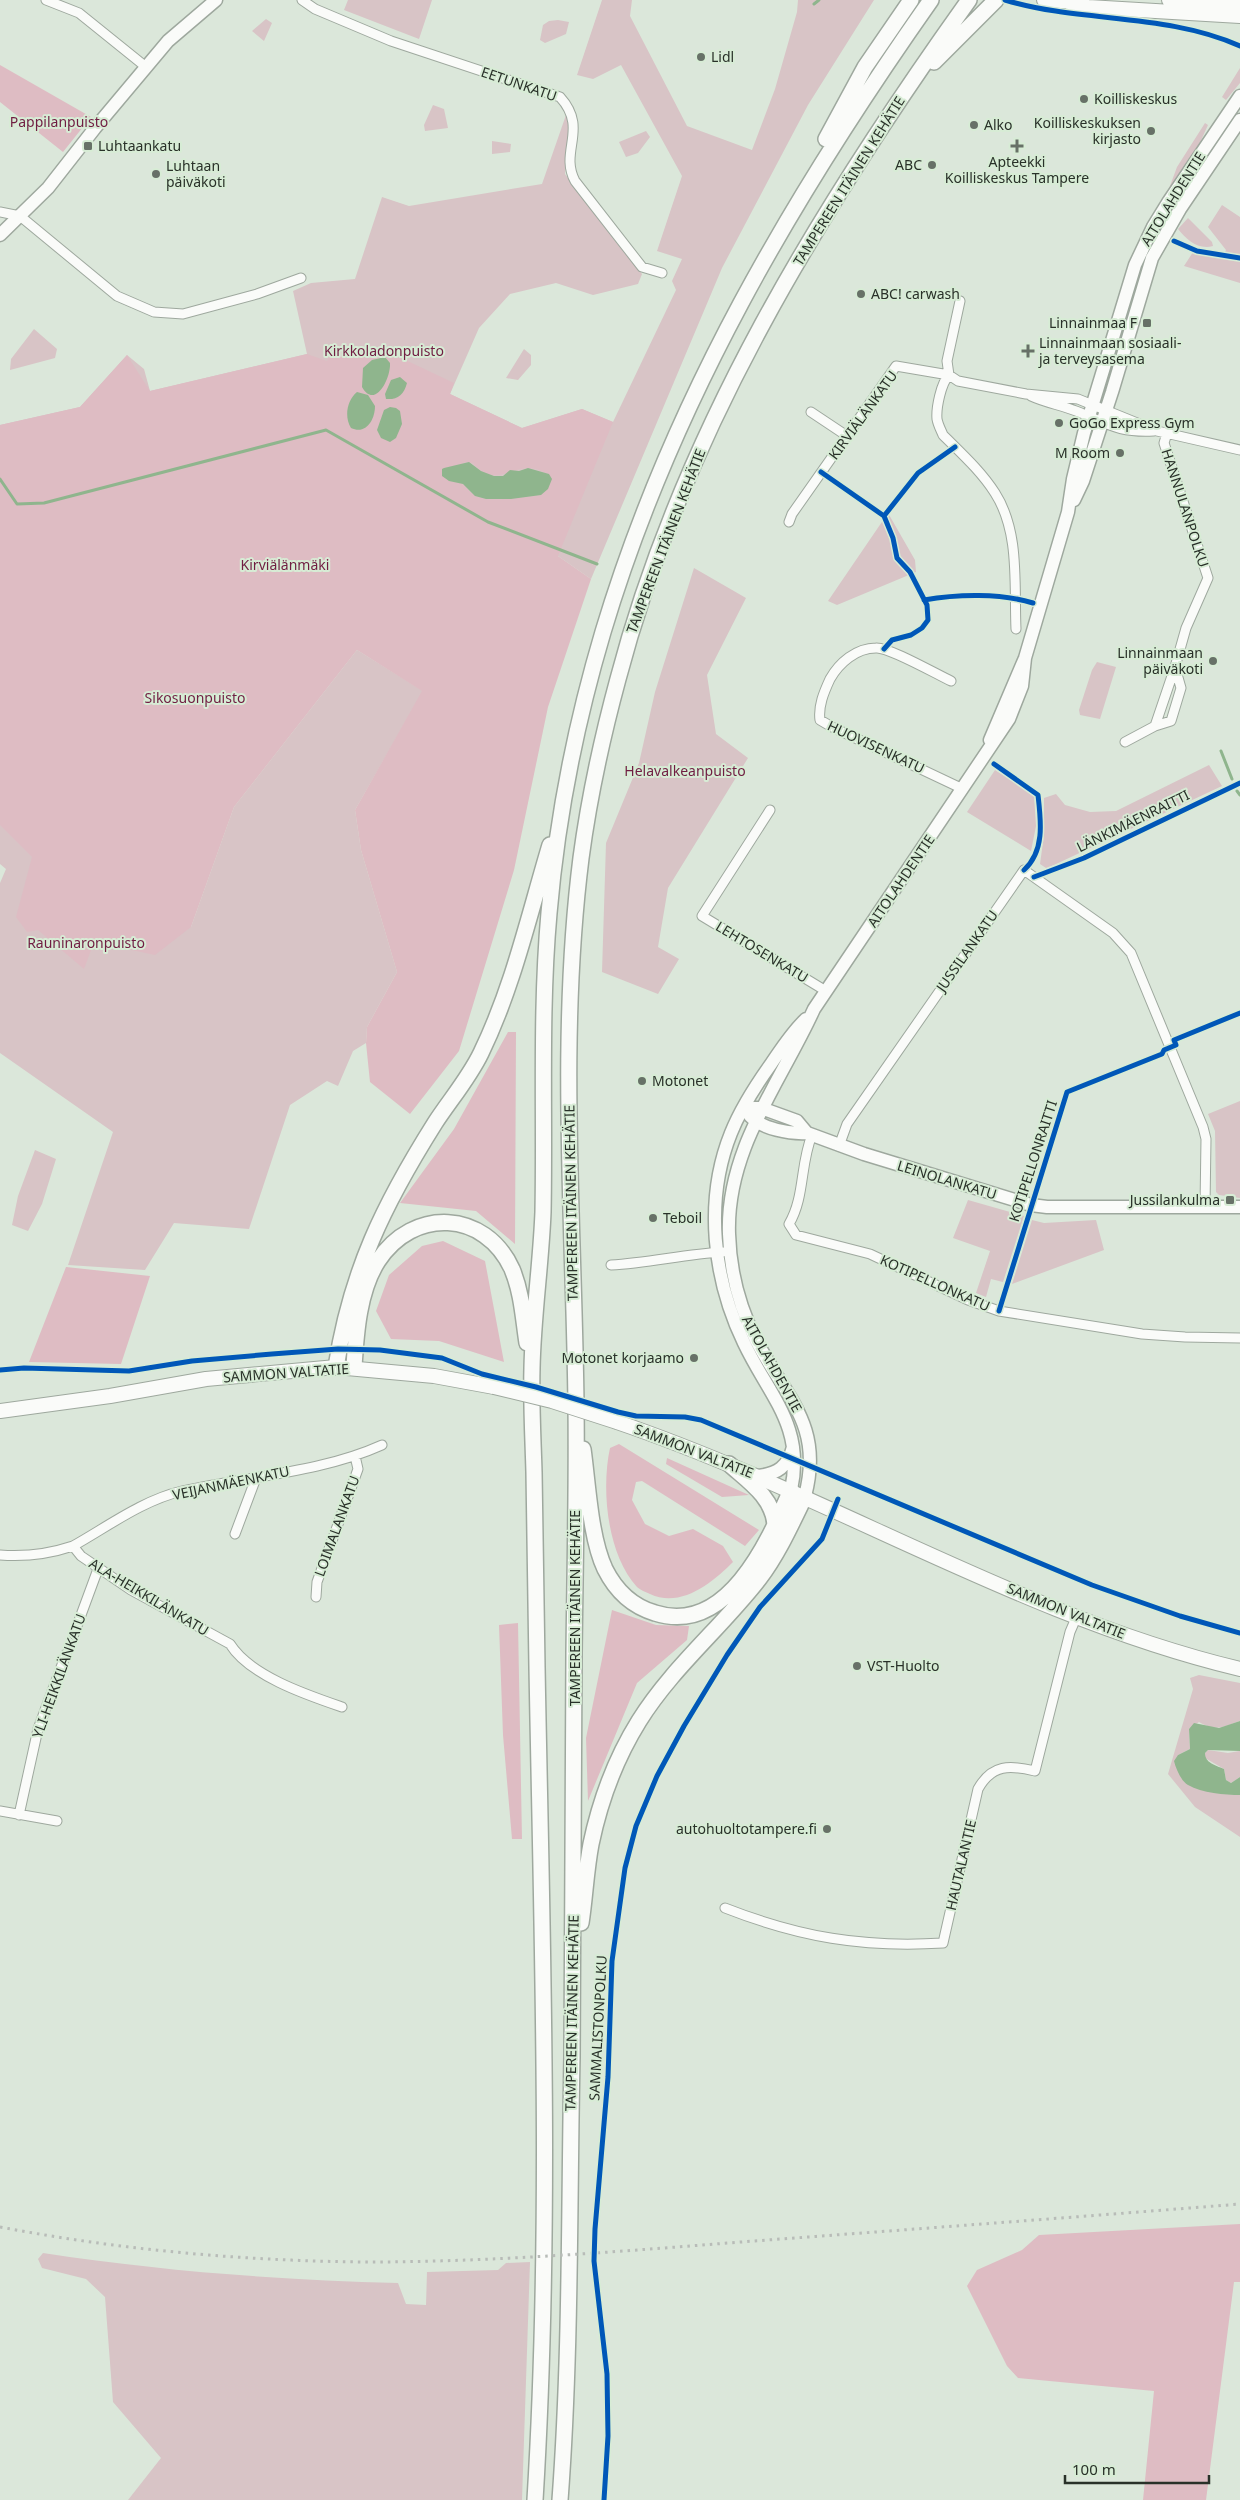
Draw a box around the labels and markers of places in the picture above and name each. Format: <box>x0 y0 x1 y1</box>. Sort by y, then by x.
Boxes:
place label: Lidl <box>711 47 734 66</box>
marker: Lidl <box>695 51 707 63</box>
place label: Koilliskeskus <box>1094 89 1177 108</box>
marker: Koilliskeskus <box>1078 93 1090 105</box>
place label: Koilliskeskuksen kirjasto <box>1034 113 1141 148</box>
place label: Alko <box>984 115 1013 134</box>
marker: Alko <box>968 119 980 131</box>
marker: Koilliskeskuksen kirjasto <box>1145 125 1157 137</box>
place label: Luhtaankatu <box>98 136 181 155</box>
marker: Luhtaankatu <box>82 140 94 152</box>
marker: Apteekki Koilliskeskus Tampere <box>1011 140 1023 152</box>
place label: Apteekki Koilliskeskus Tampere <box>945 152 1089 187</box>
place label: ABC <box>895 155 922 174</box>
place label: Luhtaan päiväkoti <box>166 156 226 191</box>
marker: ABC <box>926 159 938 171</box>
marker: Luhtaan päiväkoti <box>150 168 162 180</box>
place label: ABC! carwash <box>871 284 960 303</box>
marker: ABC! carwash <box>855 288 867 300</box>
place label: Linnainmaa F <box>1049 313 1137 332</box>
marker: Linnainmaa F <box>1141 317 1153 329</box>
place label: Linnainmaan sosiaali- ja terveysasema <box>1038 333 1181 368</box>
marker: Linnainmaan sosiaali- ja terveysasema <box>1021 344 1035 358</box>
place label: GoGo Express Gym <box>1069 413 1195 432</box>
marker: GoGo Express Gym <box>1053 417 1065 429</box>
place label: M Room <box>1055 443 1110 462</box>
marker: M Room <box>1114 447 1126 459</box>
place label: Linnainmaan päiväkoti <box>1117 643 1203 678</box>
marker: Linnainmaan päiväkoti <box>1207 655 1219 667</box>
place label: Motonet <box>652 1071 708 1090</box>
marker: Motonet <box>636 1075 648 1087</box>
place label: Jussilankulma <box>1128 1190 1220 1209</box>
marker: Jussilankulma <box>1224 1194 1236 1206</box>
place label: Teboil <box>663 1208 702 1227</box>
marker: Teboil <box>647 1212 659 1224</box>
place label: Motonet korjaamo <box>561 1348 684 1367</box>
marker: Motonet korjaamo <box>688 1352 700 1364</box>
place label: VST-Huolto <box>867 1656 939 1675</box>
marker: VST-Huolto <box>851 1660 863 1672</box>
place label: autohuoltotampere.fi <box>676 1819 817 1838</box>
marker: autohuoltotampere.fi <box>821 1823 833 1835</box>

